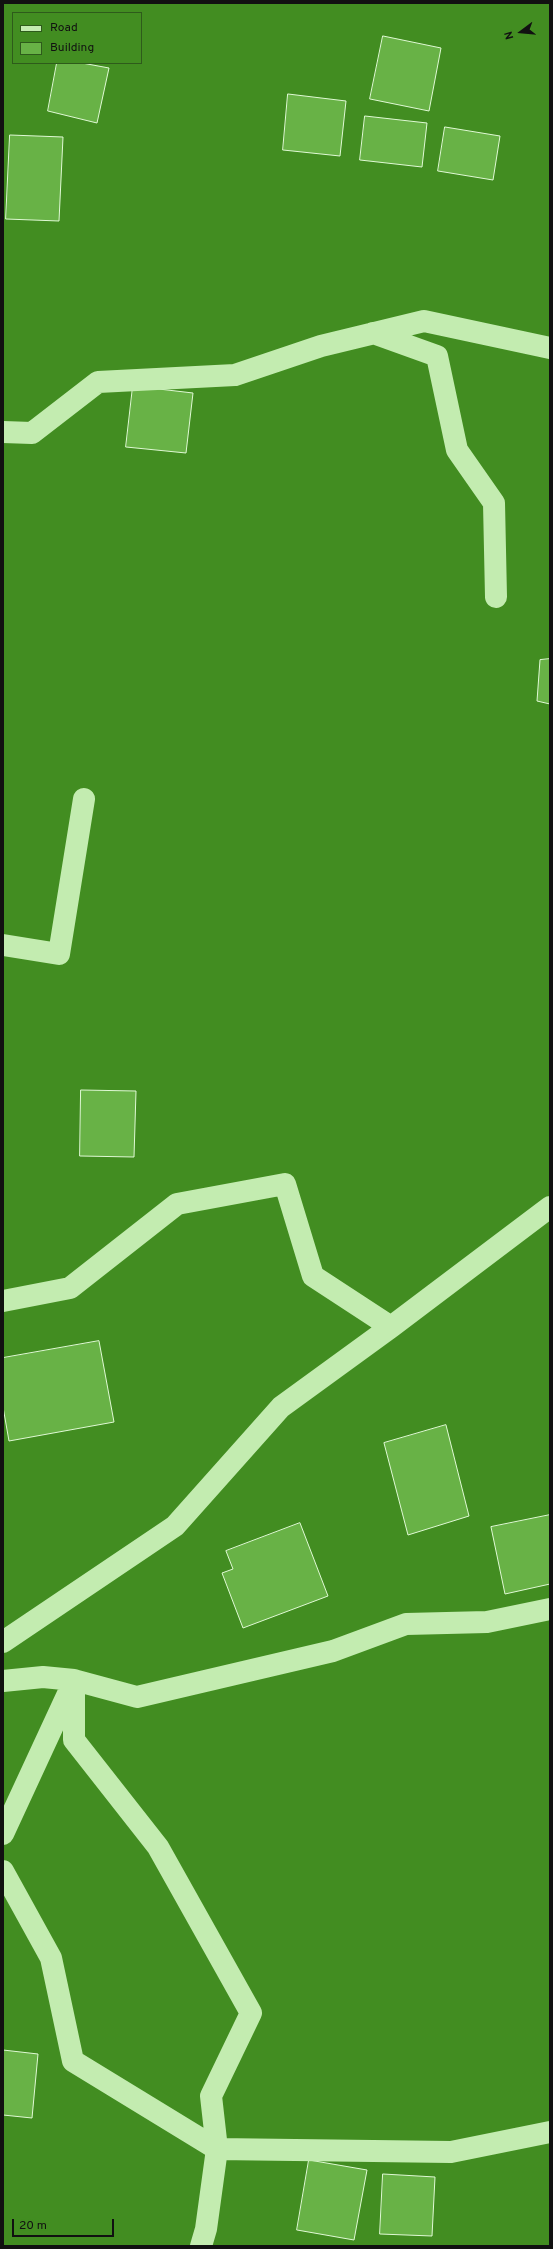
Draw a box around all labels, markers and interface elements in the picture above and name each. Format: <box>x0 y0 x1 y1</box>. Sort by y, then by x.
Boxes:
legend <box>12 12 142 64</box>
north arrow <box>501 12 541 52</box>
text: Road <box>50 20 78 36</box>
text: N <box>502 30 517 41</box>
text: Building <box>50 40 94 56</box>
scale bar <box>14 2211 116 2237</box>
text: 20 m <box>19 2218 47 2234</box>

